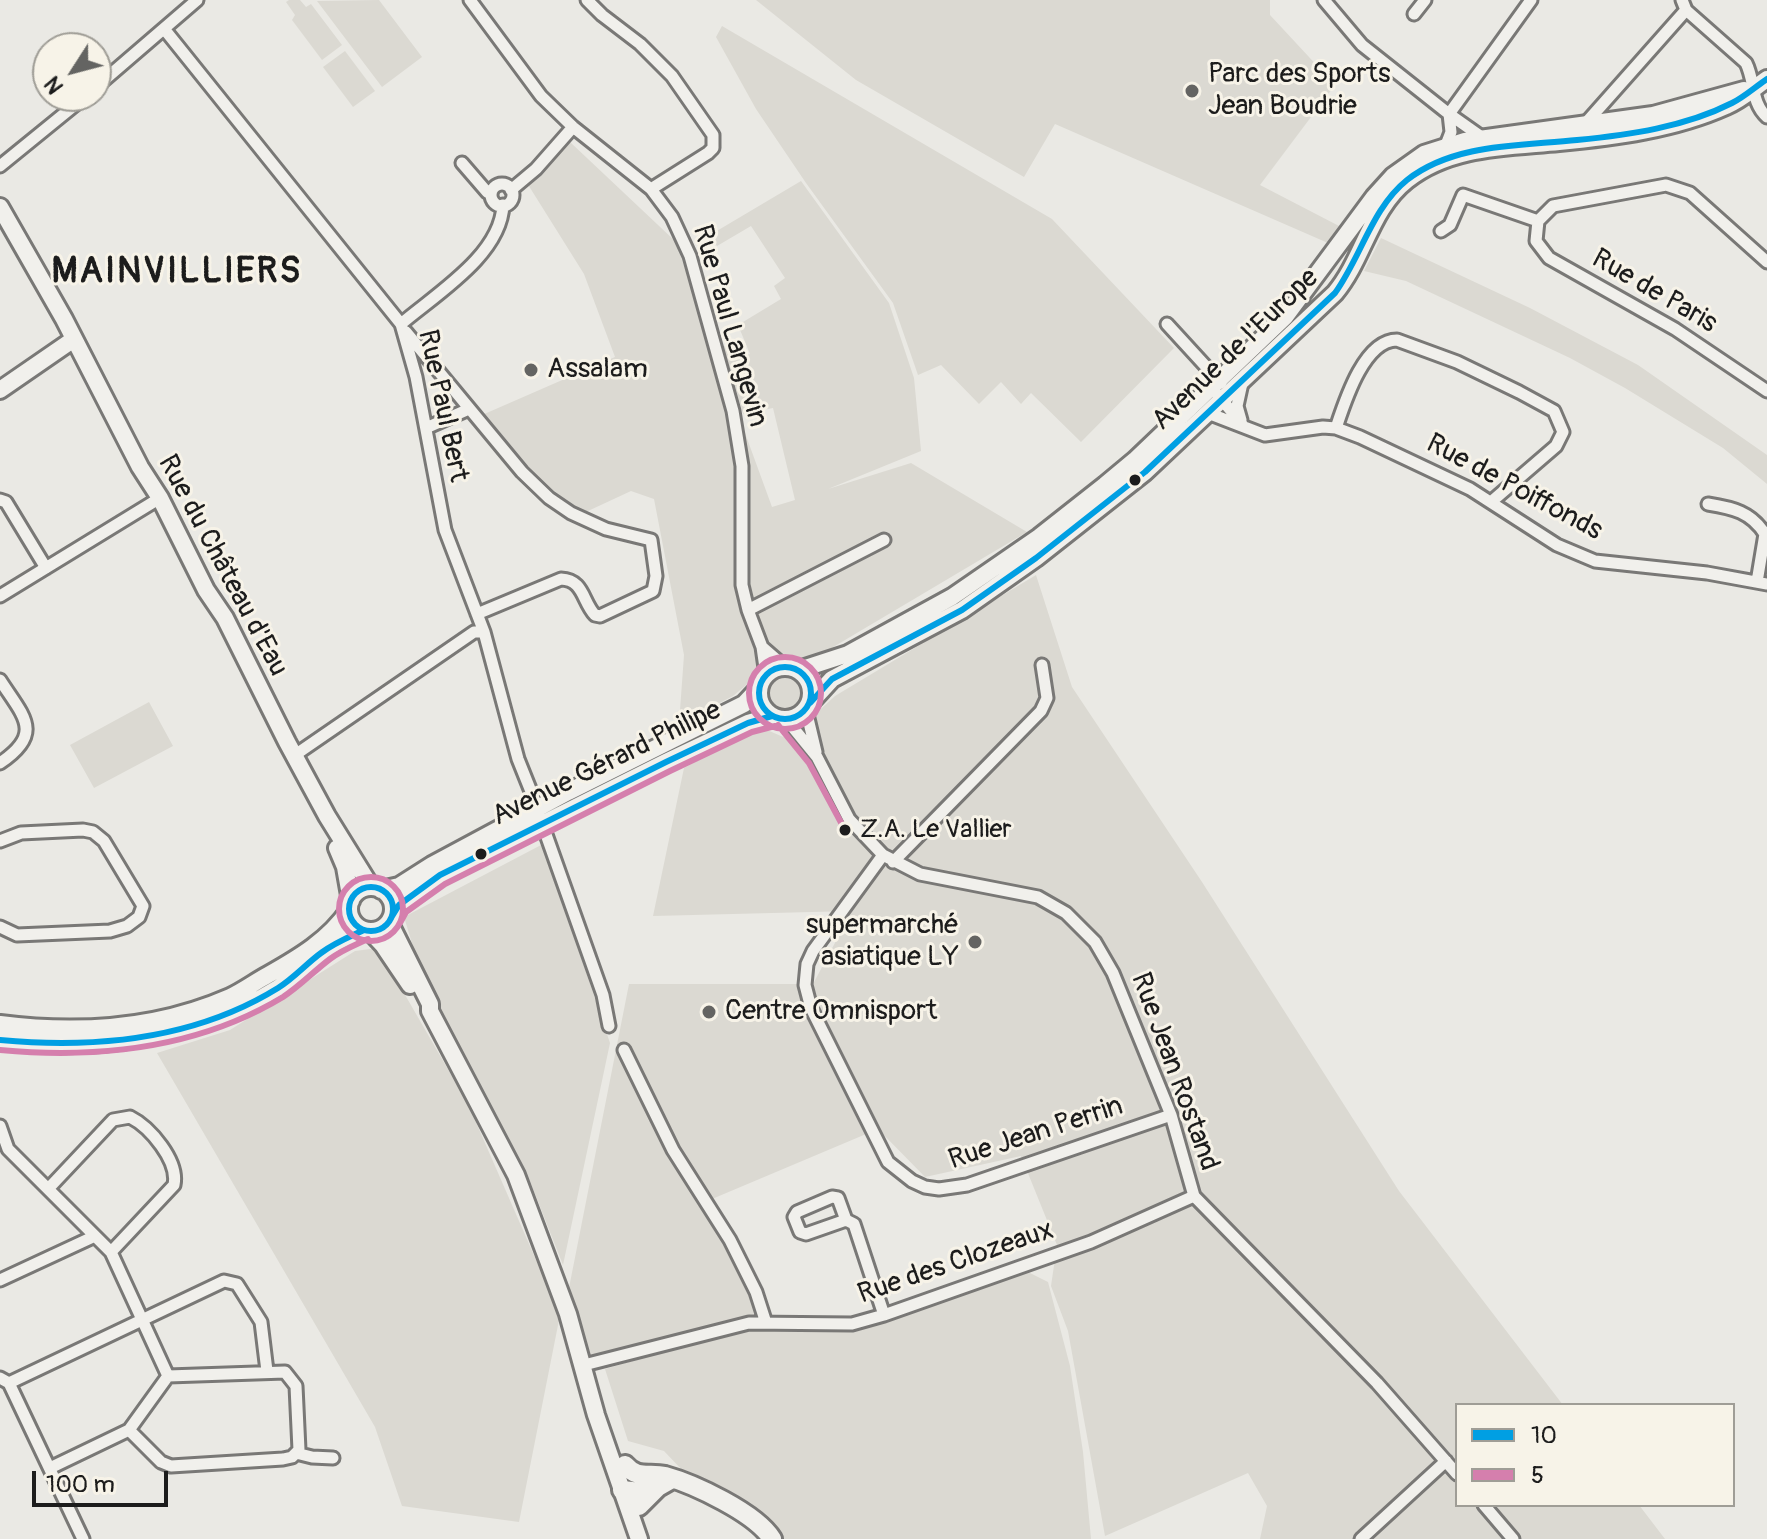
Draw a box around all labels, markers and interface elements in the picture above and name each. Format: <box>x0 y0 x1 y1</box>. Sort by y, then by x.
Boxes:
north arrow <box>32 32 112 112</box>
place label: Parc des Sports Jean Boudrie <box>1208 58 1390 124</box>
text: N <box>39 71 70 99</box>
marker: Parc des Sports Jean Boudrie <box>1183 82 1201 100</box>
street label: Rue Paul Langevin <box>684 221 774 431</box>
street label: Rue de Paris <box>1585 243 1723 341</box>
district label: MAINVILLIERS <box>52 251 302 295</box>
street label: Avenue de l'Europe <box>1146 262 1326 438</box>
street label: Rue Paul Bert <box>409 327 475 485</box>
place label: Assalam <box>547 353 648 387</box>
marker: Assalam <box>522 361 540 379</box>
street label: Rue de Poiffonds <box>1420 427 1608 549</box>
street label: Rue du Château d'Eau <box>150 450 294 682</box>
unlabelled marker <box>1127 472 1143 488</box>
street label: Avenue Gérard Philipe <box>487 694 727 834</box>
place label: Z.A. Le Vallier <box>860 814 1012 846</box>
marker: Z.A. Le Vallier <box>837 822 853 838</box>
unlabelled marker <box>473 846 489 862</box>
place label: supermarché asiatique LY <box>806 909 959 975</box>
marker: supermarché asiatique LY <box>966 933 984 951</box>
street label: Rue Jean Rostand <box>1123 968 1225 1176</box>
place label: Centre Omnisport <box>725 995 937 1029</box>
marker: Centre Omnisport <box>700 1003 718 1021</box>
street label: Rue Jean Perrin <box>945 1090 1127 1178</box>
street label: Rue des Clozeaux <box>854 1214 1058 1312</box>
legend <box>1455 1403 1735 1507</box>
text: 10 <box>1531 1421 1557 1450</box>
scale bar <box>36 1455 172 1505</box>
text: 5 <box>1531 1461 1544 1490</box>
text: 100 m <box>46 1470 115 1499</box>

